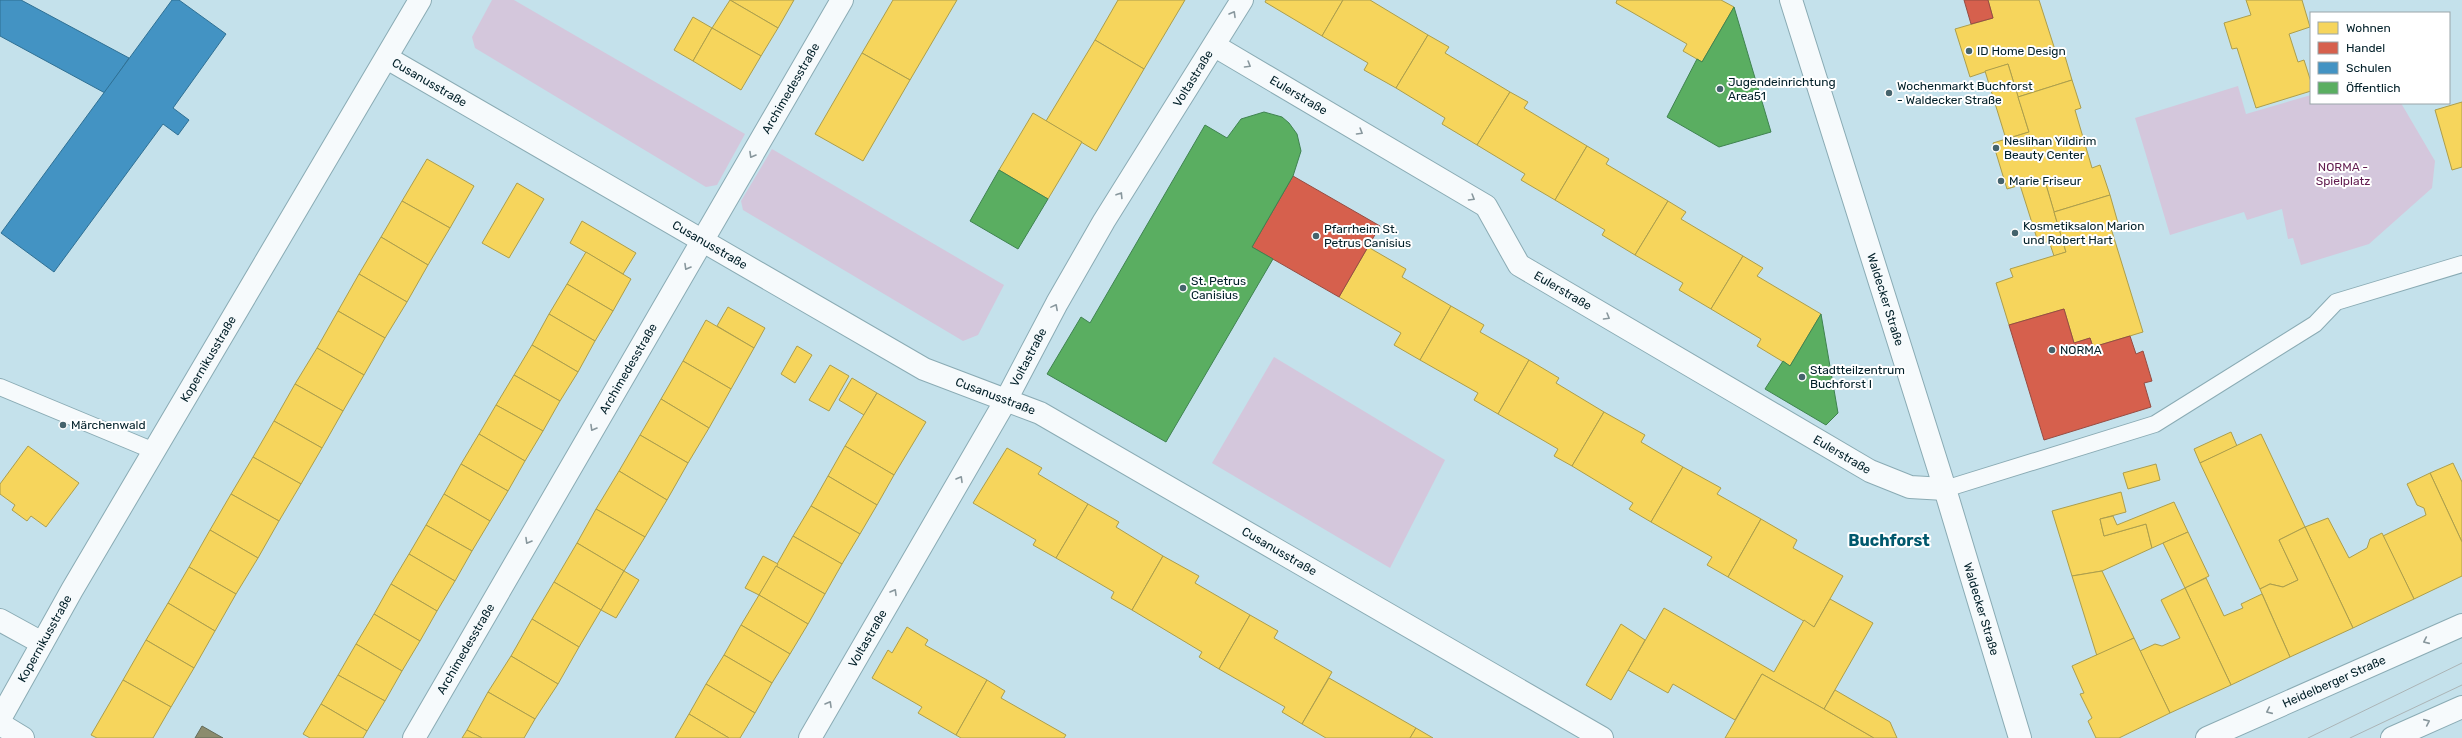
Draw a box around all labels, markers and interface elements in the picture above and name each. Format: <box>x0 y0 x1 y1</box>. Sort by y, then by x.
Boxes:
one-way arrow <box>1229 11 1236 18</box>
legend <box>2310 12 2450 104</box>
text: Wohnen <box>2346 21 2391 35</box>
street label: Archimedesstraße <box>759 40 823 136</box>
text: Handel <box>2346 41 2385 55</box>
place label: ID Home Design <box>1977 44 2066 58</box>
marker: ID Home Design <box>1964 46 1974 56</box>
street label: Voltastraße <box>1170 47 1216 109</box>
street label: Cusanusstraße <box>389 55 470 110</box>
one-way arrow <box>1244 61 1251 68</box>
text: Schulen <box>2346 61 2392 75</box>
street label: Eulerstraße <box>1267 73 1330 118</box>
place label: Jugendeinrichtung Area51 <box>1728 75 1836 103</box>
place label: Wochenmarkt Buchforst - Waldecker Straße <box>1897 79 2033 107</box>
text: Öffentlich <box>2346 81 2401 95</box>
marker: Jugendeinrichtung Area51 <box>1715 84 1725 94</box>
marker: Wochenmarkt Buchforst - Waldecker Straße <box>1884 88 1894 98</box>
one-way arrow <box>1356 127 1363 134</box>
place label: Neslihan Yildirim Beauty Center <box>2004 134 2096 162</box>
marker: Neslihan Yildirim Beauty Center <box>1991 143 2001 153</box>
one-way arrow <box>749 151 756 158</box>
park label: NORMA - Spielplatz <box>2316 160 2370 188</box>
place label: Marie Friseur <box>2009 174 2082 188</box>
marker: Marie Friseur <box>1996 176 2006 186</box>
one-way arrow <box>1115 192 1123 199</box>
one-way arrow <box>1468 193 1475 200</box>
street label: Cusanusstraße <box>670 218 750 272</box>
place label: Kosmetiksalon Marion und Robert Hart <box>2023 219 2144 247</box>
place label: Pfarrheim St. Petrus Canisius <box>1324 222 1411 250</box>
marker: Kosmetiksalon Marion und Robert Hart <box>2010 228 2020 238</box>
marker: Pfarrheim St. Petrus Canisius <box>1311 231 1321 241</box>
street label: Waldecker Straße <box>1864 251 1907 348</box>
one-way arrow <box>684 263 691 270</box>
street label: Eulerstraße <box>1531 268 1594 313</box>
place label: St. Petrus Canisius <box>1191 274 1246 302</box>
marker: St. Petrus Canisius <box>1178 283 1188 293</box>
one-way arrow <box>1050 304 1057 312</box>
one-way arrow <box>1603 312 1610 319</box>
street label: Kopernikusstraße <box>177 313 239 405</box>
street label: Archimedesstraße <box>596 321 660 416</box>
street label: Voltastraße <box>1007 325 1050 389</box>
place label: NORMA <box>2060 343 2102 357</box>
marker: NORMA <box>2047 345 2057 355</box>
place label: Stadtteilzentrum Buchforst I <box>1810 363 1905 391</box>
marker: Stadtteilzentrum Buchforst I <box>1797 372 1807 382</box>
street label: Cusanusstraße <box>954 375 1038 418</box>
place label: Märchenwald <box>71 418 146 432</box>
marker: Märchenwald <box>58 420 68 430</box>
one-way arrow <box>591 424 598 431</box>
street label: Eulerstraße <box>1811 432 1874 477</box>
one-way arrow <box>955 476 962 483</box>
street label: Cusanusstraße <box>1239 524 1320 579</box>
district label: Buchforst <box>1848 531 1930 550</box>
one-way arrow <box>526 537 533 544</box>
street label: Waldecker Straße <box>1961 561 2002 657</box>
one-way arrow <box>890 589 897 596</box>
street label: Kopernikusstraße <box>15 592 75 685</box>
street label: Archimedesstraße <box>434 601 498 697</box>
street label: Voltastraße <box>846 607 890 670</box>
one-way arrow <box>2423 636 2431 644</box>
street label: Heidelberger Straße <box>2280 653 2388 711</box>
one-way arrow <box>825 701 832 708</box>
one-way arrow <box>2266 706 2273 714</box>
one-way arrow <box>2423 719 2430 727</box>

